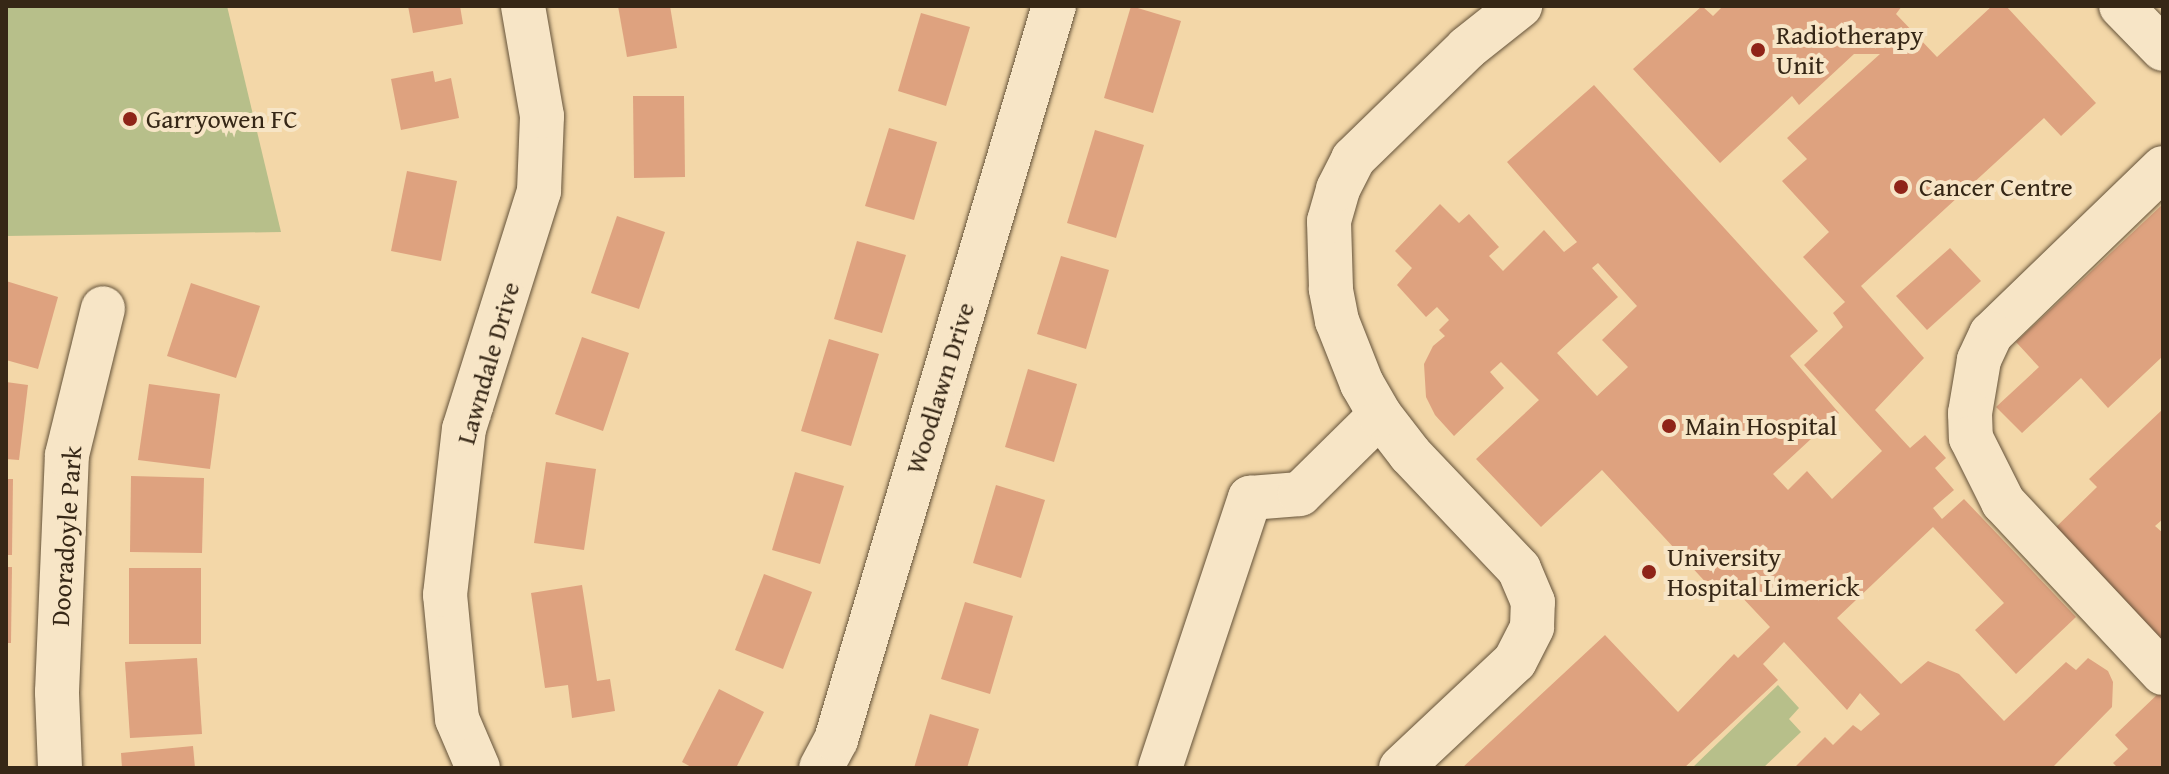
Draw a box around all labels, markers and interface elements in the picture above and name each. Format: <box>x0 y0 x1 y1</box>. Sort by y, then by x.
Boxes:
place label: Radiotherapy Unit <box>1776 19 1923 80</box>
marker: Radiotherapy Unit <box>1747 39 1769 61</box>
place label: Garryowen FC <box>146 103 298 135</box>
marker: Garryowen FC <box>121 110 139 128</box>
place label: Cancer Centre <box>1919 171 2073 203</box>
marker: Cancer Centre <box>1890 176 1912 198</box>
street label: Lawndale Drive <box>450 278 526 448</box>
street label: Woodlawn Drive <box>899 298 981 478</box>
place label: Main Hospital <box>1685 410 1837 442</box>
marker: Main Hospital <box>1660 417 1678 435</box>
street label: Dooradoyle Park <box>44 445 88 627</box>
place label: University Hospital Limerick <box>1667 541 1859 602</box>
marker: University Hospital Limerick <box>1638 561 1660 583</box>

